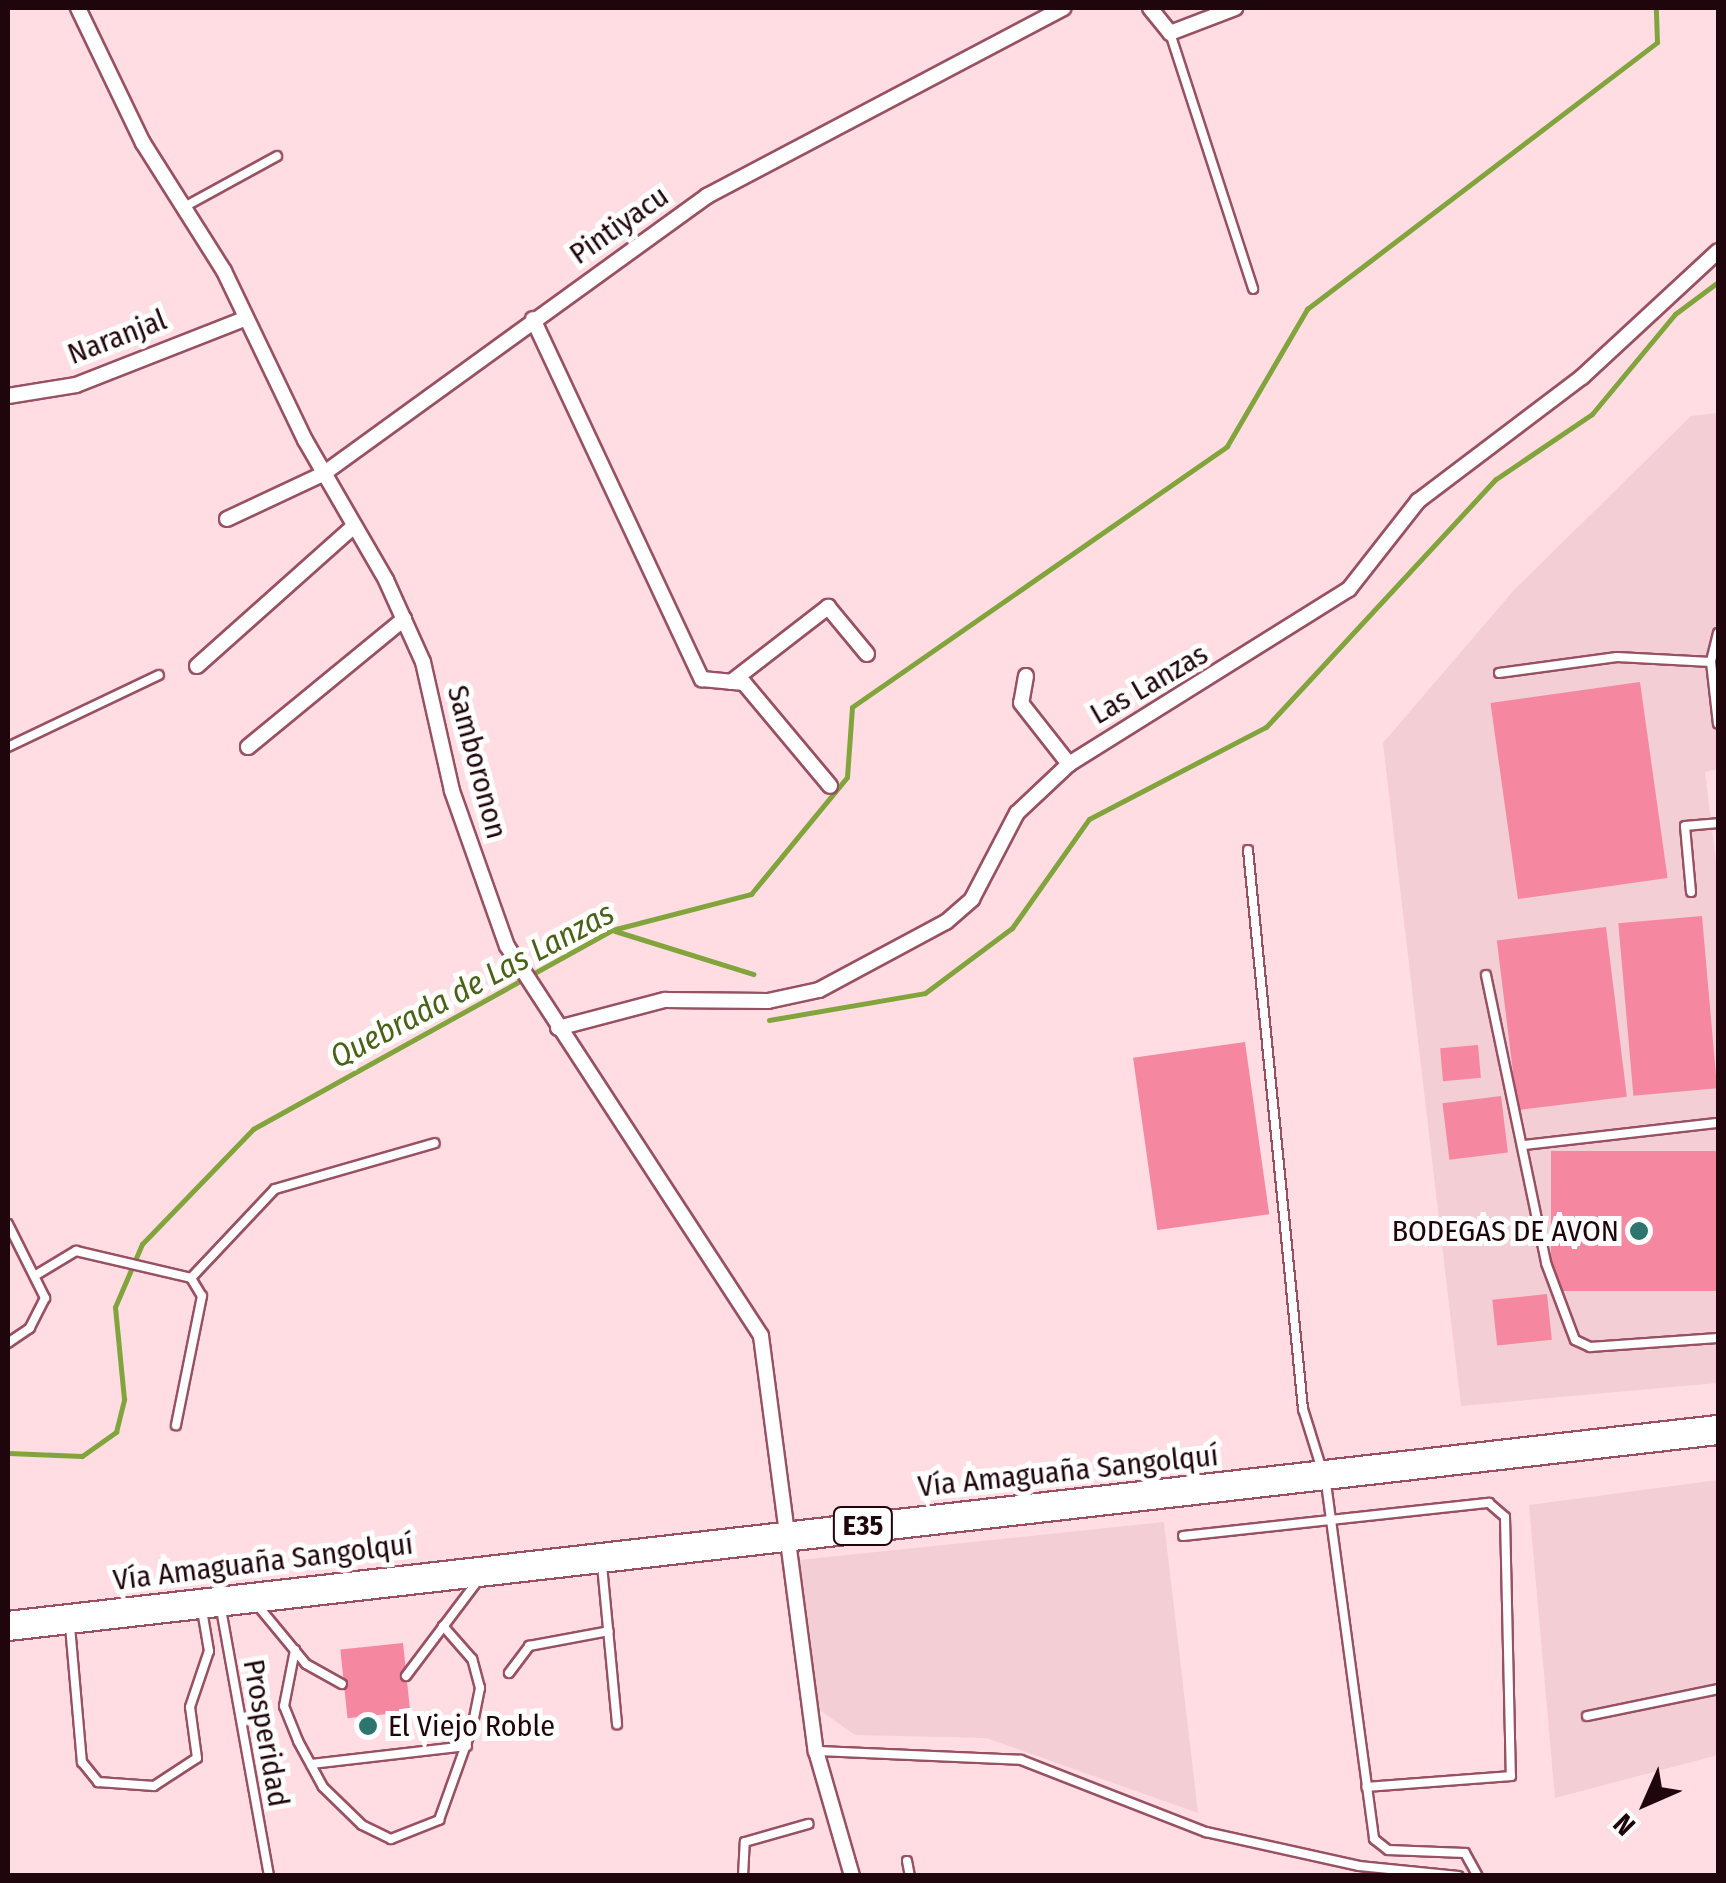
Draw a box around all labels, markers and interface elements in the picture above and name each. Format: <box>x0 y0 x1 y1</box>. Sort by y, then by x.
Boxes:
street label: Pintiyacu <box>563 178 675 272</box>
street label: Naranjal <box>63 302 171 372</box>
street label: Las Lanzas <box>1084 636 1214 732</box>
street label: Samboronon <box>439 681 515 843</box>
water label: Quebrada de Las Lanzas <box>324 894 620 1076</box>
place label: BODEGAS DE AVON <box>1392 1213 1619 1249</box>
marker: BODEGAS DE AVON <box>1628 1220 1650 1242</box>
street label: Vía Amaguaña Sangolquí <box>916 1437 1220 1505</box>
road number: E35 <box>830 1503 896 1549</box>
street label: Vía Amaguaña Sangolquí <box>111 1526 415 1598</box>
street label: Prosperidad <box>235 1657 297 1809</box>
place label: El Viejo Roble <box>388 1708 555 1744</box>
marker: El Viejo Roble <box>357 1715 379 1737</box>
north arrow <box>1596 1753 1696 1853</box>
text: N <box>1607 1807 1642 1842</box>

